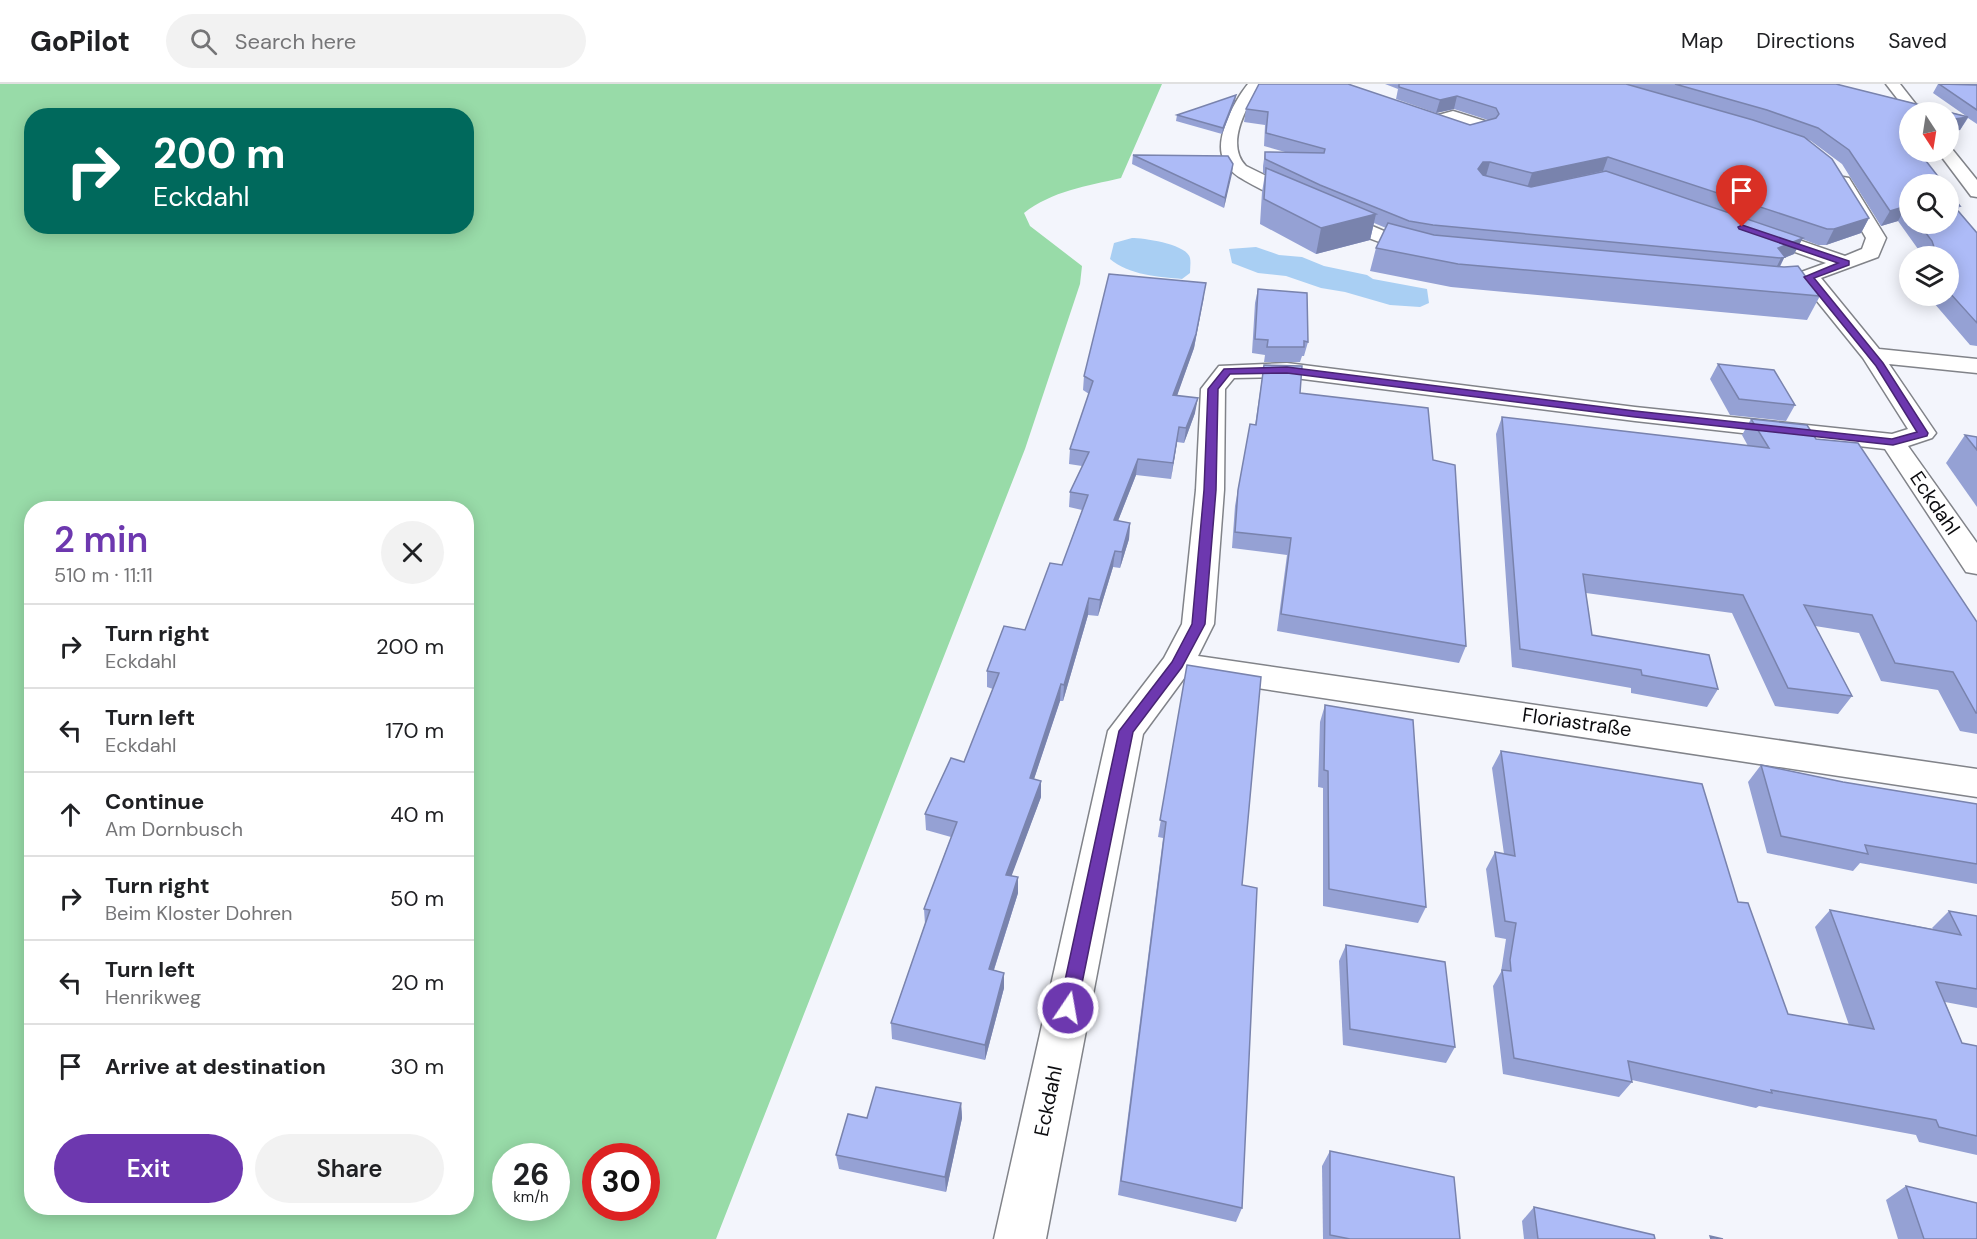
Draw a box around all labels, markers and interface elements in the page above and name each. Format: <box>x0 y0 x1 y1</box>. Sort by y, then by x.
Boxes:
search box <box>166 14 586 68</box>
text: GoPilot <box>30 23 130 60</box>
icon: search <box>187 25 220 58</box>
text: Search here <box>235 27 356 56</box>
text: Map <box>1681 27 1723 55</box>
text: Directions <box>1756 27 1855 55</box>
text: Saved <box>1888 27 1947 55</box>
north arrow <box>1899 102 1959 162</box>
map controls <box>1899 102 1959 306</box>
text: 200 m <box>153 126 286 181</box>
icon: right <box>54 132 132 210</box>
pin <box>1716 165 1767 227</box>
icon: arrive <box>1725 174 1758 207</box>
button: search <box>1899 174 1959 234</box>
text: Eckdahl <box>153 179 250 214</box>
button: layers <box>1899 246 1959 306</box>
street label: Eckdahl <box>1904 466 1966 540</box>
text: 2 min <box>54 516 148 563</box>
button: close <box>381 521 444 584</box>
text: 510 m · 11:11 <box>54 562 153 588</box>
text: Turn right <box>105 619 210 648</box>
icon: right <box>54 630 87 663</box>
text: 200 m <box>376 632 444 661</box>
text: Eckdahl <box>105 648 176 674</box>
street label: Floriastraße <box>1521 701 1633 743</box>
text: Turn left <box>105 703 195 732</box>
icon: left <box>54 714 87 747</box>
text: 170 m <box>385 716 444 745</box>
text: Eckdahl <box>105 732 176 758</box>
text: Continue <box>105 787 204 816</box>
icon: ahead <box>54 798 87 831</box>
text: 40 m <box>390 800 444 829</box>
text: Am Dornbusch <box>105 816 243 842</box>
text: Turn right <box>105 871 210 900</box>
icon: right <box>54 882 87 915</box>
text: 50 m <box>390 884 444 913</box>
text: Beim Kloster Dohren <box>105 900 293 926</box>
text: Turn left <box>105 955 195 984</box>
icon: left <box>54 966 87 999</box>
text: 20 m <box>391 968 444 997</box>
position arrow <box>1036 976 1100 1040</box>
text: Henrikweg <box>105 984 201 1010</box>
icon: arrive <box>54 1050 87 1083</box>
text: Arrive at destination <box>105 1052 326 1081</box>
text: 30 m <box>390 1052 444 1081</box>
street label: Eckdahl <box>1028 1063 1068 1139</box>
button: Exit <box>54 1134 243 1203</box>
button: Share <box>255 1134 444 1203</box>
speed limit sign: 30 <box>582 1143 660 1221</box>
text: 26 <box>513 1155 549 1194</box>
text: km/h <box>513 1187 549 1207</box>

